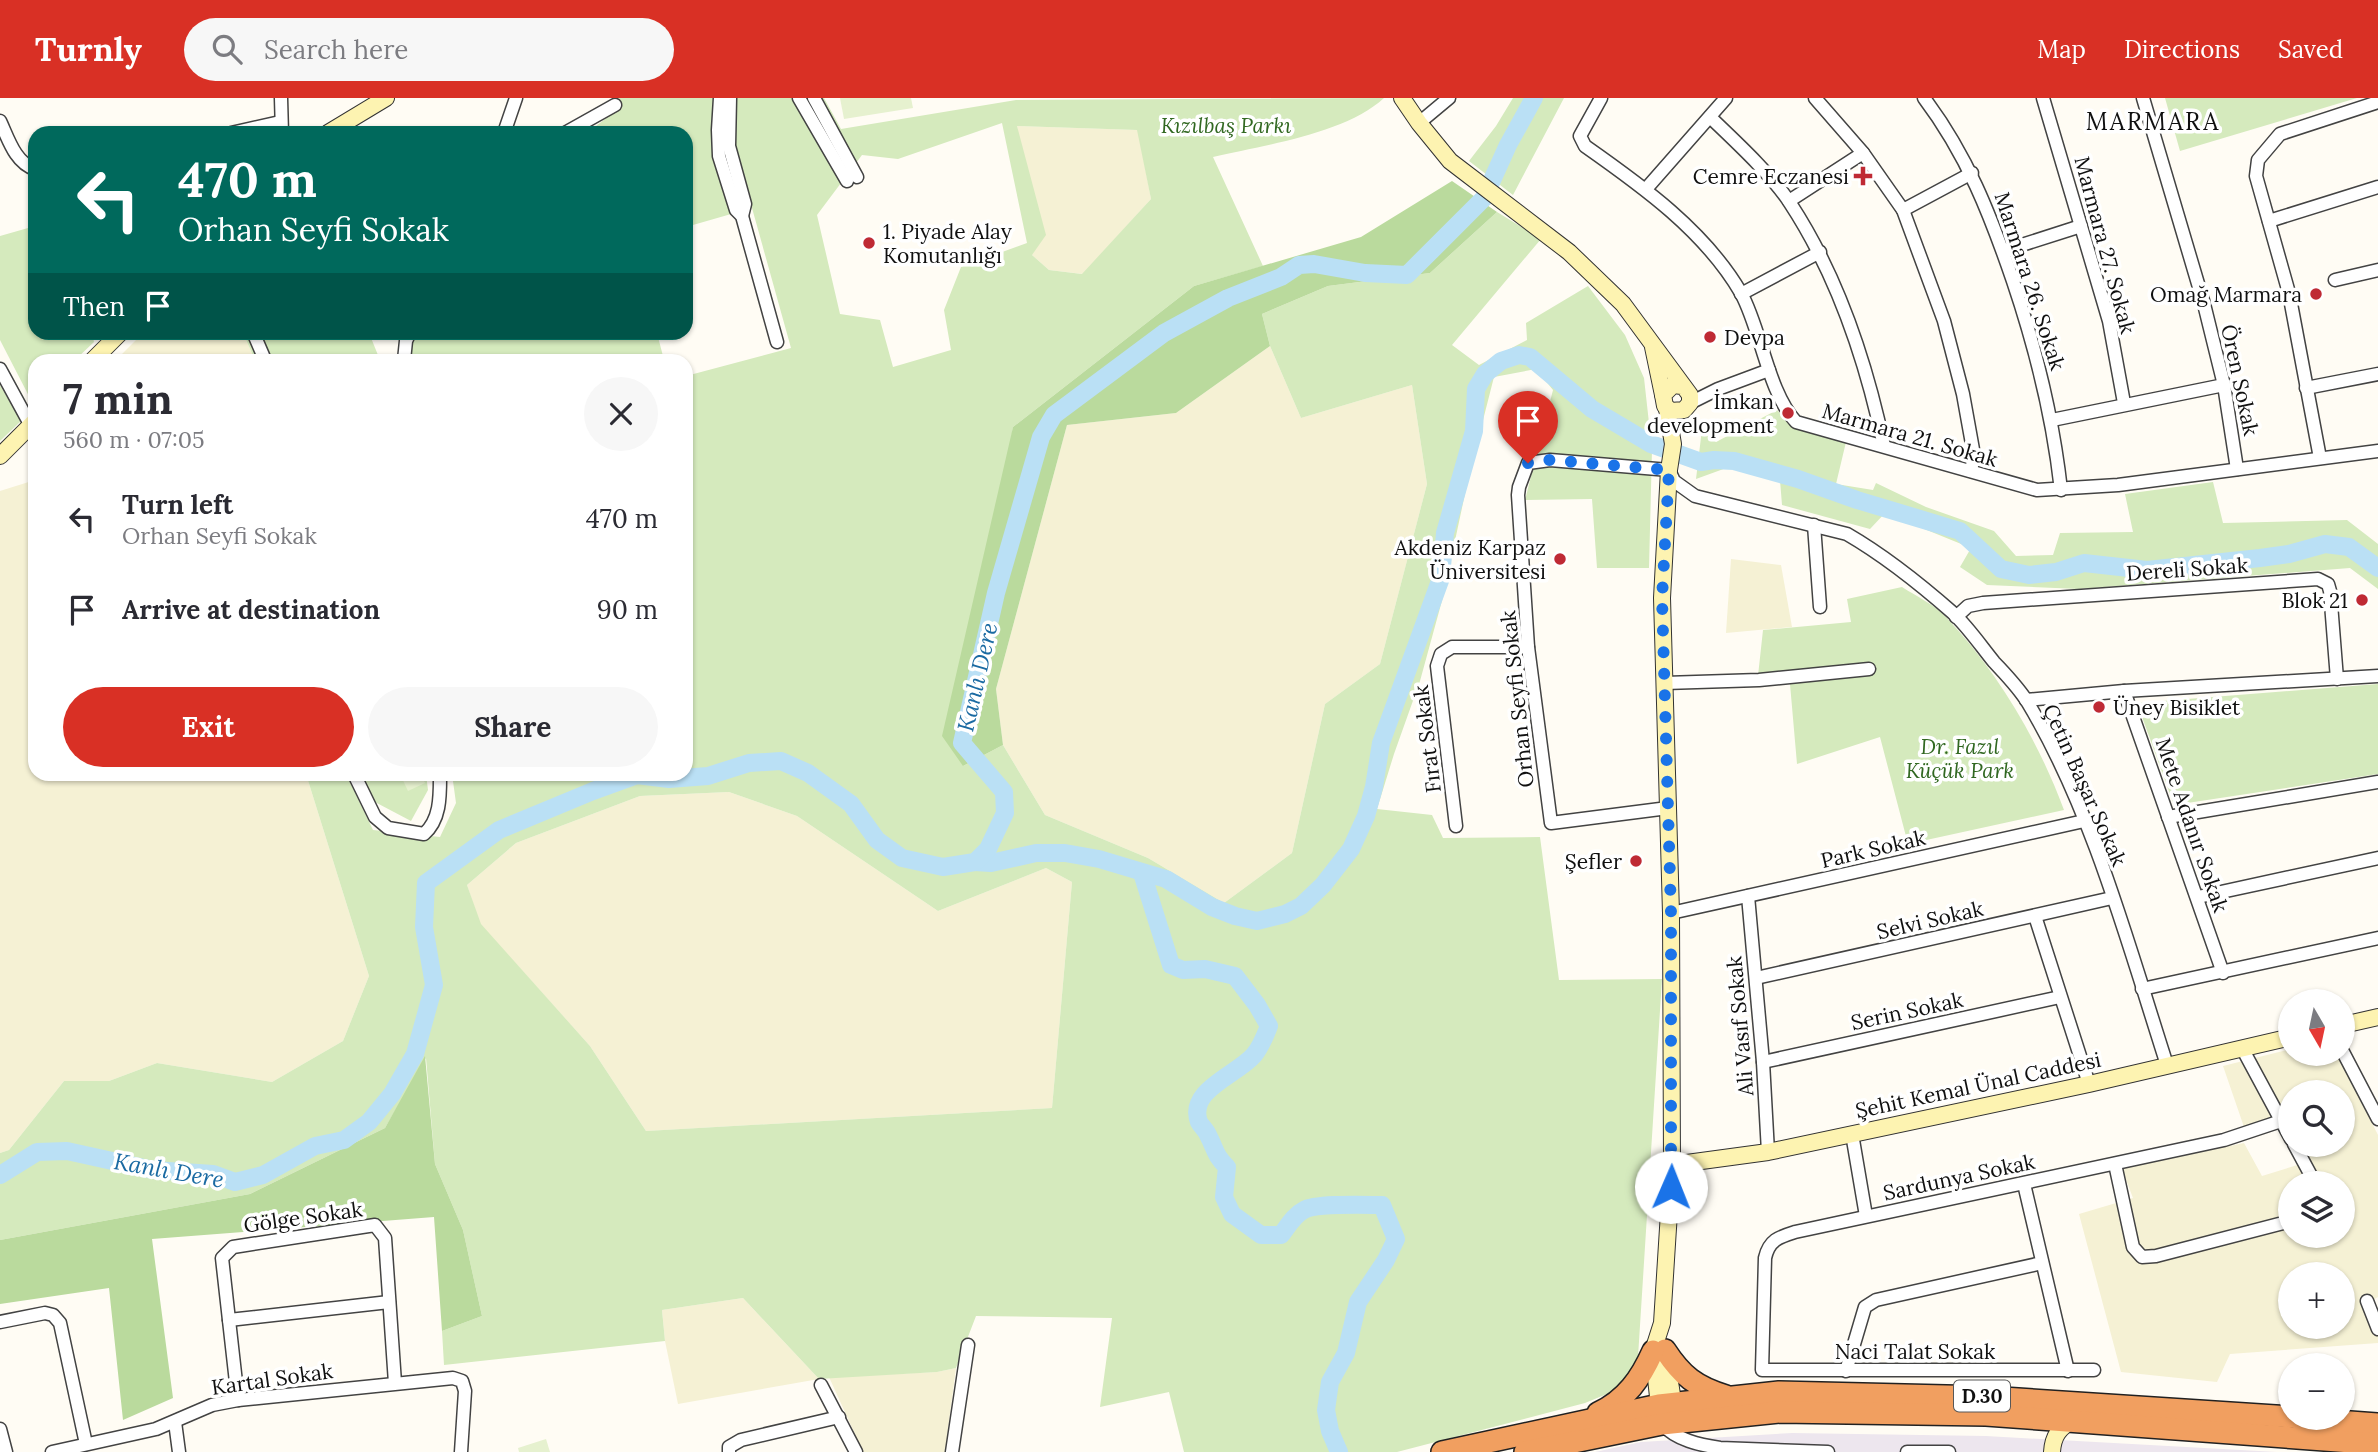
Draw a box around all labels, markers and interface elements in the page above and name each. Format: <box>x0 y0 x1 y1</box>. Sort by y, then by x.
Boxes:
search box <box>184 18 674 81</box>
text: Turnly <box>35 28 142 70</box>
icon: search <box>208 30 246 68</box>
text: Search here <box>264 33 408 66</box>
text: Map <box>2037 34 2086 65</box>
text: Directions <box>2124 34 2240 65</box>
text: Saved <box>2278 34 2343 65</box>
district label: MARMARA <box>2086 106 2220 137</box>
park label: Kızılbaş Parkı <box>1161 112 1291 139</box>
text: 470 m <box>178 148 317 210</box>
street label: Marmara 27. Sokak <box>2068 153 2142 337</box>
icon: left <box>63 154 154 245</box>
place label: Cemre Eczanesi <box>1693 163 1849 190</box>
marker: Cemre Eczanesi <box>1855 168 1871 184</box>
street label: Marmara 26. Sokak <box>1988 188 2072 374</box>
text: Orhan Seyfi Sokak <box>178 209 449 250</box>
place label: 1. Piyade Alay Komutanlığı <box>883 218 1012 269</box>
marker: 1. Piyade Alay Komutanlığı <box>861 235 877 251</box>
place label: Omağ Marmara <box>2150 281 2302 308</box>
marker: Omağ Marmara <box>2308 286 2324 302</box>
icon: arrive <box>139 287 177 325</box>
text: Then <box>63 290 125 323</box>
street label: Ören Sokak <box>2215 322 2265 439</box>
place label: Devpa <box>1724 324 1785 351</box>
marker: Devpa <box>1702 329 1718 345</box>
text: 7 min <box>63 372 173 426</box>
button: close <box>584 377 658 451</box>
place label: İmkan development <box>1647 388 1775 439</box>
pin <box>1498 391 1558 463</box>
street label: Marmara 21. Sokak <box>1819 397 2002 473</box>
icon: arrive <box>1509 402 1547 440</box>
marker: İmkan development <box>1780 405 1796 421</box>
text: 560 m · 07:05 <box>63 425 205 454</box>
text: Turn left <box>122 488 233 521</box>
icon: left <box>63 500 101 538</box>
text: 470 m <box>586 502 658 535</box>
text: Orhan Seyfi Sokak <box>122 521 317 550</box>
place label: Akdeniz Karpaz Üniversitesi <box>1394 534 1546 585</box>
marker: Akdeniz Karpaz Üniversitesi <box>1552 551 1568 567</box>
street label: Dereli Sokak <box>2125 551 2250 587</box>
place label: Blok 21 <box>2281 587 2348 614</box>
icon: arrive <box>63 591 101 629</box>
marker: Blok 21 <box>2354 592 2370 608</box>
text: Arrive at destination <box>122 593 380 626</box>
text: 90 m <box>597 593 658 626</box>
street label: Orhan Seyfi Sokak <box>1494 608 1540 789</box>
water label: Kanlı Dere <box>950 620 1004 734</box>
street label: Fırat Sokak <box>1407 683 1447 794</box>
button: Exit <box>63 687 354 767</box>
button: Share <box>368 687 658 767</box>
place label: Üney Bisiklet <box>2113 694 2241 721</box>
marker: Üney Bisiklet <box>2091 699 2107 715</box>
street label: Çetin Başar Sokak <box>2037 700 2133 871</box>
park label: Dr. Fazıl Küçük Park <box>1906 733 2014 784</box>
street label: Mete Adanır Sokak <box>2149 734 2235 916</box>
street label: Park Sokak <box>1818 824 1929 874</box>
place label: Şefler <box>1565 848 1622 875</box>
marker: Şefler <box>1628 853 1644 869</box>
street label: Selvi Sokak <box>1874 894 1987 945</box>
street label: Ali Vasıf Sokak <box>1720 954 1760 1098</box>
street label: Serin Sokak <box>1848 986 1966 1036</box>
north arrow <box>2278 989 2356 1066</box>
map controls <box>2278 989 2355 1430</box>
street label: Şehit Kemal Ünal Caddesi <box>1853 1046 2103 1124</box>
button: search <box>2278 1080 2355 1157</box>
water label: Kanlı Dere <box>112 1146 226 1194</box>
street label: Sardunya Sokak <box>1881 1148 2038 1206</box>
position arrow <box>1634 1150 1708 1224</box>
button: layers <box>2278 1171 2355 1248</box>
street label: Gölge Sokak <box>242 1195 365 1239</box>
button: + <box>2278 1262 2355 1339</box>
street label: Naci Talat Sokak <box>1835 1338 1996 1365</box>
button: − <box>2278 1353 2355 1430</box>
street label: Kartal Sokak <box>210 1357 335 1401</box>
road number: D.30 <box>1954 1380 2010 1412</box>

